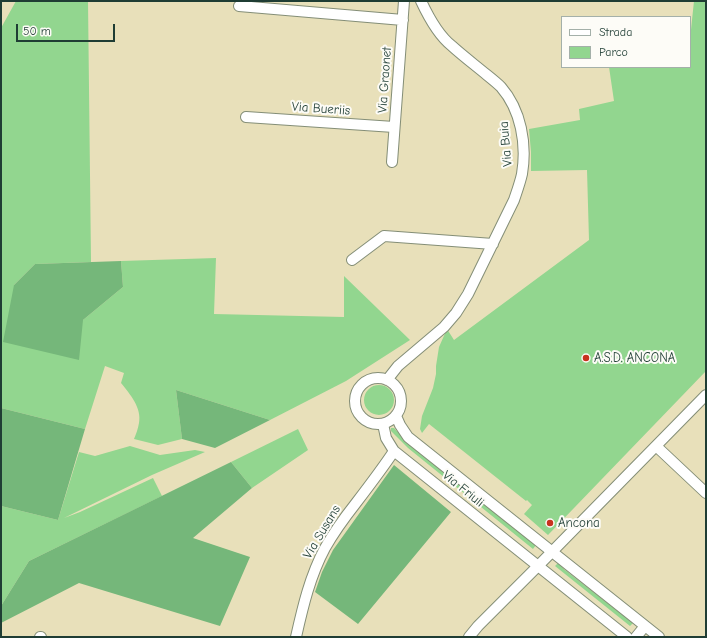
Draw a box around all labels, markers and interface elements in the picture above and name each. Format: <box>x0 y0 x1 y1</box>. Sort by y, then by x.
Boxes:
scale bar <box>18 16 117 42</box>
legend <box>561 16 691 68</box>
text: 50 m <box>23 24 51 38</box>
text: Strada <box>599 25 632 39</box>
text: Parco <box>599 45 628 59</box>
street label: Via Graonet <box>375 46 395 114</box>
street label: Via Bueriis <box>291 99 351 119</box>
street label: Via Buia <box>496 121 516 167</box>
place label: A.S.D. ANCONA <box>594 350 675 366</box>
marker: A.S.D. ANCONA <box>581 353 591 363</box>
street label: Via Friuli <box>439 468 487 510</box>
street label: Via Susans <box>300 502 344 562</box>
place label: Ancona <box>558 515 600 531</box>
marker: Ancona <box>545 518 555 528</box>

